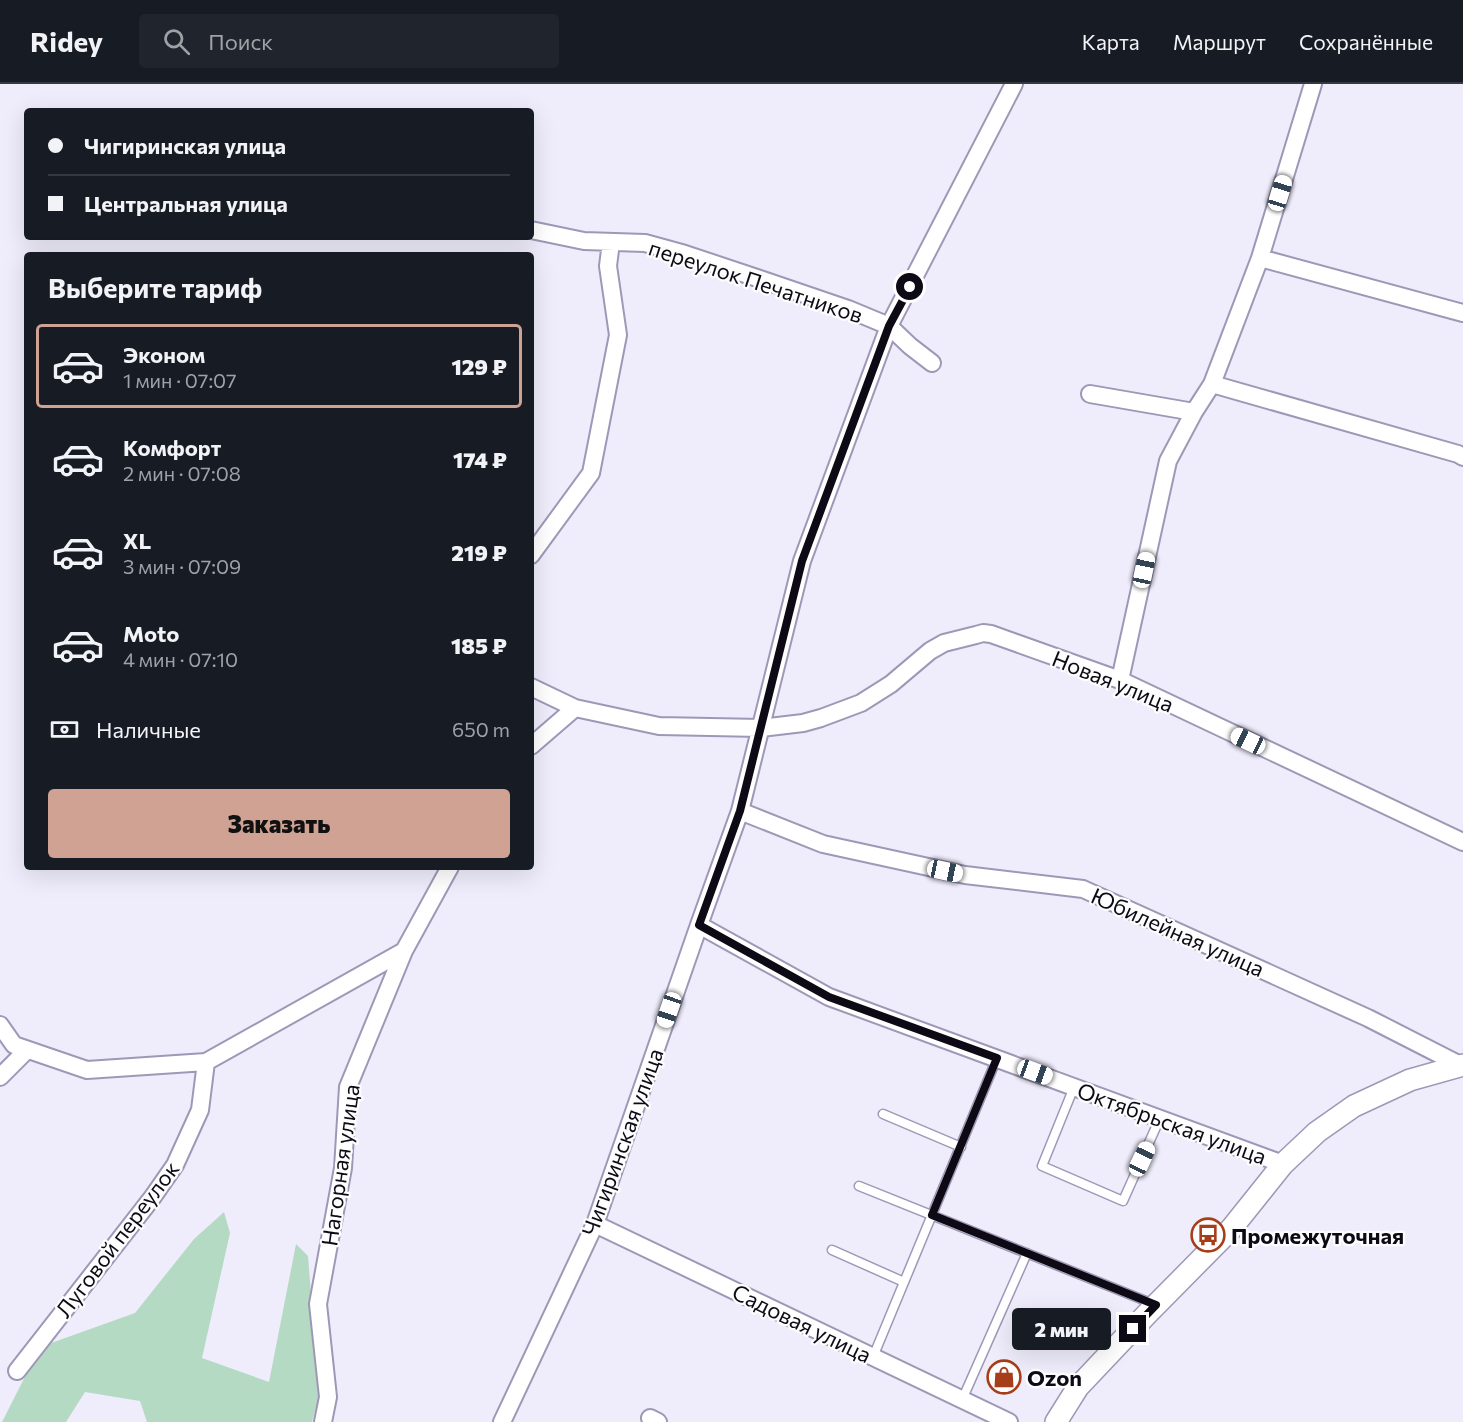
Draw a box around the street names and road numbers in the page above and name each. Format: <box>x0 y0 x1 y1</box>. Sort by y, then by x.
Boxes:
street label: переулок Печатников <box>646 234 866 328</box>
street label: Новая улица <box>1048 644 1178 718</box>
street label: Юбилейная улица <box>1087 882 1269 982</box>
street label: Чигиринская улица <box>575 1044 669 1240</box>
street label: Октябрьская улица <box>1074 1076 1270 1170</box>
street label: Нагорная улица <box>315 1082 365 1248</box>
street label: Луговой переулок <box>49 1155 185 1323</box>
street label: Садовая улица <box>728 1278 876 1368</box>

